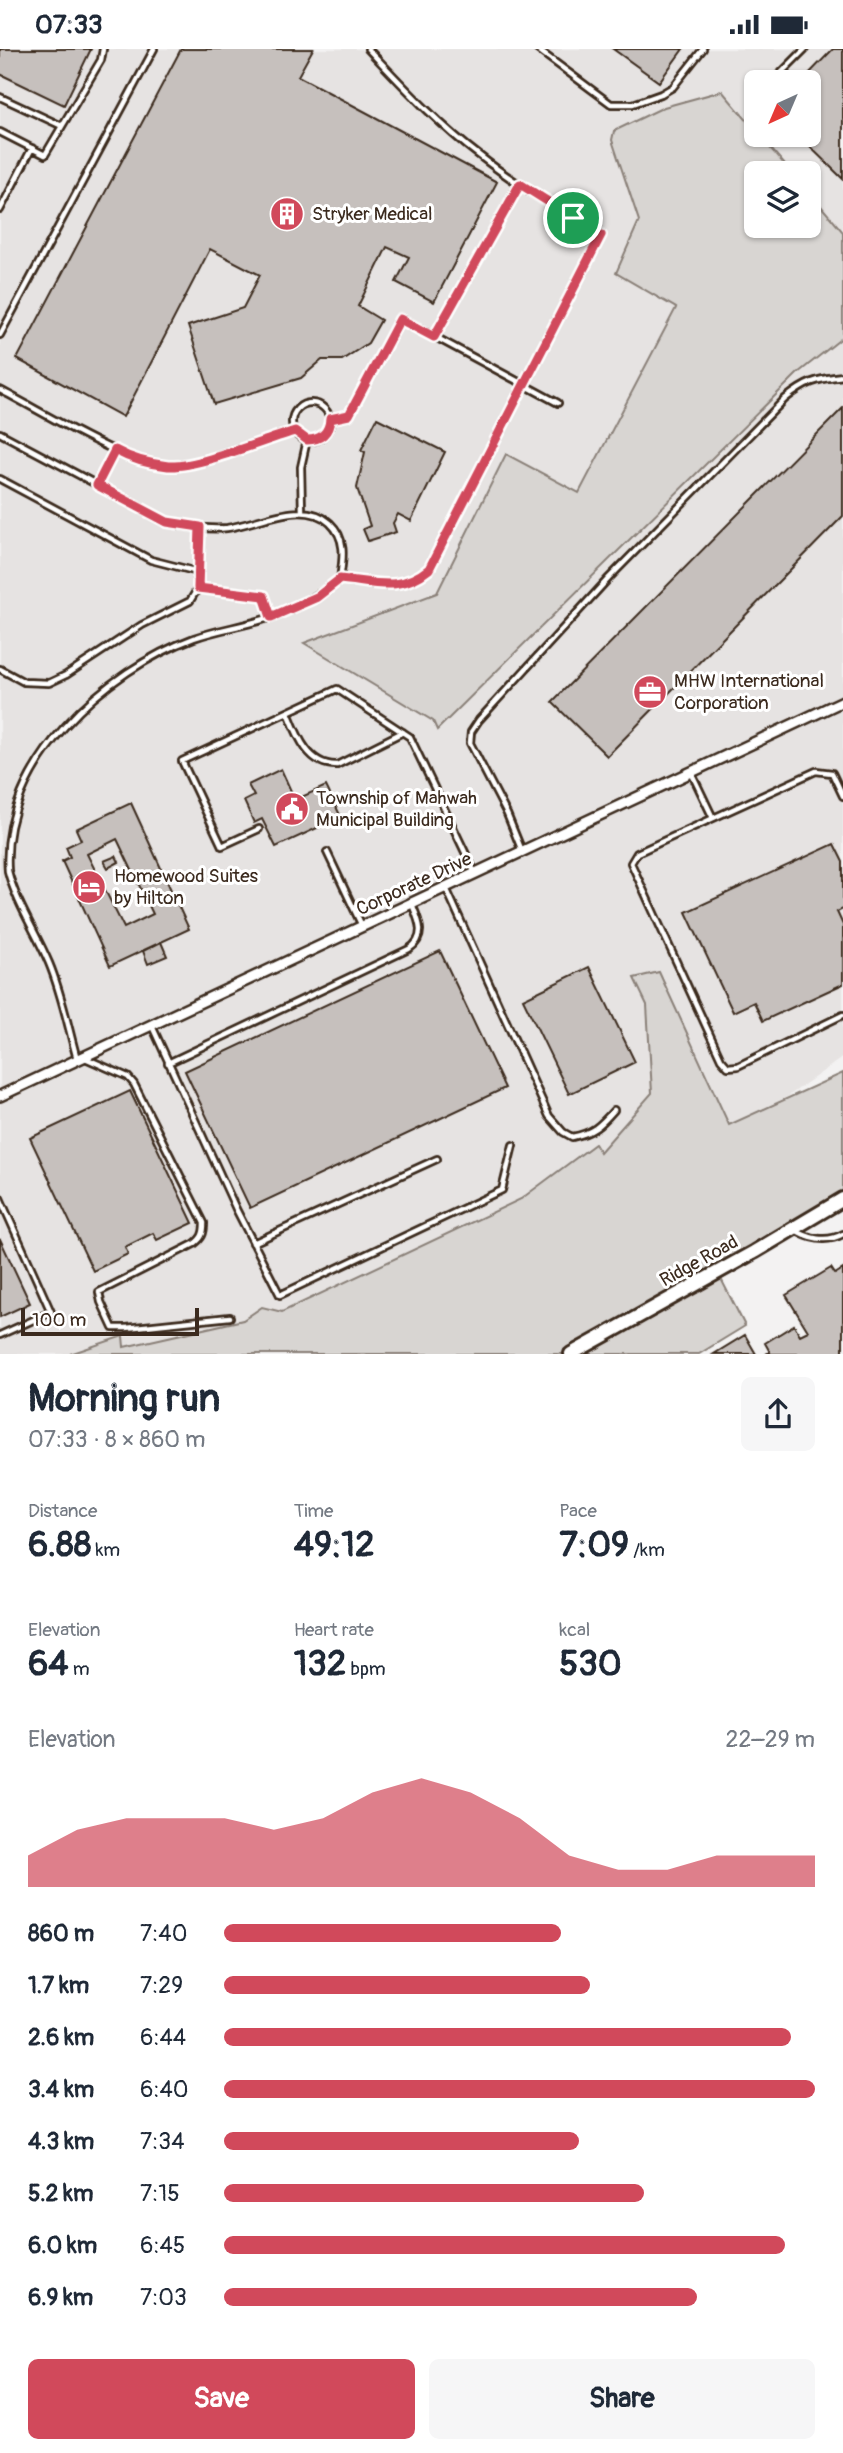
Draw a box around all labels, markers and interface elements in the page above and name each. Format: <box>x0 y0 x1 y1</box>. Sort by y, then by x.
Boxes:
text: 07:33 <box>35 9 102 41</box>
north arrow <box>744 70 821 147</box>
map controls <box>744 70 821 238</box>
button: layers <box>744 161 821 238</box>
pin <box>543 188 603 248</box>
building icon: Stryker Medical <box>268 195 306 233</box>
icon: arrive <box>554 199 592 237</box>
place label: Stryker Medical <box>312 202 433 226</box>
place label: MHW International Corporation <box>674 669 824 715</box>
office icon: MHW International Corporation <box>631 673 669 711</box>
place label: Township of Mahwah Municipal Building <box>316 786 477 832</box>
public building icon: Township of Mahwah Municipal Building <box>273 790 311 828</box>
street label: Corporate Drive <box>352 847 476 921</box>
place label: Homewood Suites by Hilton <box>114 864 259 910</box>
hotel icon: Homewood Suites by Hilton <box>70 868 108 906</box>
street label: Ridge Road <box>656 1230 742 1292</box>
scale bar <box>21 1305 200 1337</box>
text: 100 m <box>32 1308 86 1332</box>
text: Morning run <box>28 1375 220 1423</box>
button: share <box>741 1377 815 1451</box>
text: 07:33 · 8 × 860 m <box>28 1425 205 1454</box>
text: Distance <box>28 1499 97 1523</box>
text: Time <box>294 1499 333 1523</box>
text: Pace <box>559 1499 597 1523</box>
text: 6.88 <box>28 1523 91 1567</box>
text: 49:12 <box>294 1523 375 1567</box>
text: 7:09 <box>559 1523 629 1567</box>
text: km <box>91 1538 120 1562</box>
text: /km <box>629 1538 665 1562</box>
text: Elevation <box>28 1618 100 1642</box>
text: Heart rate <box>294 1618 374 1642</box>
text: kcal <box>559 1618 590 1642</box>
text: 64 <box>28 1642 69 1686</box>
text: 132 <box>294 1642 346 1686</box>
text: 530 <box>559 1642 622 1686</box>
text: m <box>69 1657 90 1681</box>
text: bpm <box>346 1657 386 1681</box>
text: Elevation <box>28 1725 116 1754</box>
text: 22–29 m <box>726 1725 815 1754</box>
text: 860 m <box>28 1919 94 1948</box>
text: 7:40 <box>140 1919 187 1948</box>
text: 1.7 km <box>28 1971 89 2000</box>
text: 7:29 <box>140 1971 183 2000</box>
text: 2.6 km <box>28 2023 94 2052</box>
text: 6:44 <box>140 2023 186 2052</box>
text: 3.4 km <box>28 2075 94 2104</box>
text: 6:40 <box>140 2075 189 2104</box>
text: 4.3 km <box>28 2127 94 2156</box>
text: 7:34 <box>140 2127 184 2156</box>
text: 5.2 km <box>28 2179 93 2208</box>
text: 7:15 <box>140 2179 180 2208</box>
text: 6.0 km <box>28 2231 97 2260</box>
text: 6:45 <box>140 2231 185 2260</box>
text: 6.9 km <box>28 2283 93 2312</box>
text: 7:03 <box>140 2283 187 2312</box>
button: Save <box>28 2359 415 2439</box>
button: Share <box>429 2359 815 2439</box>

